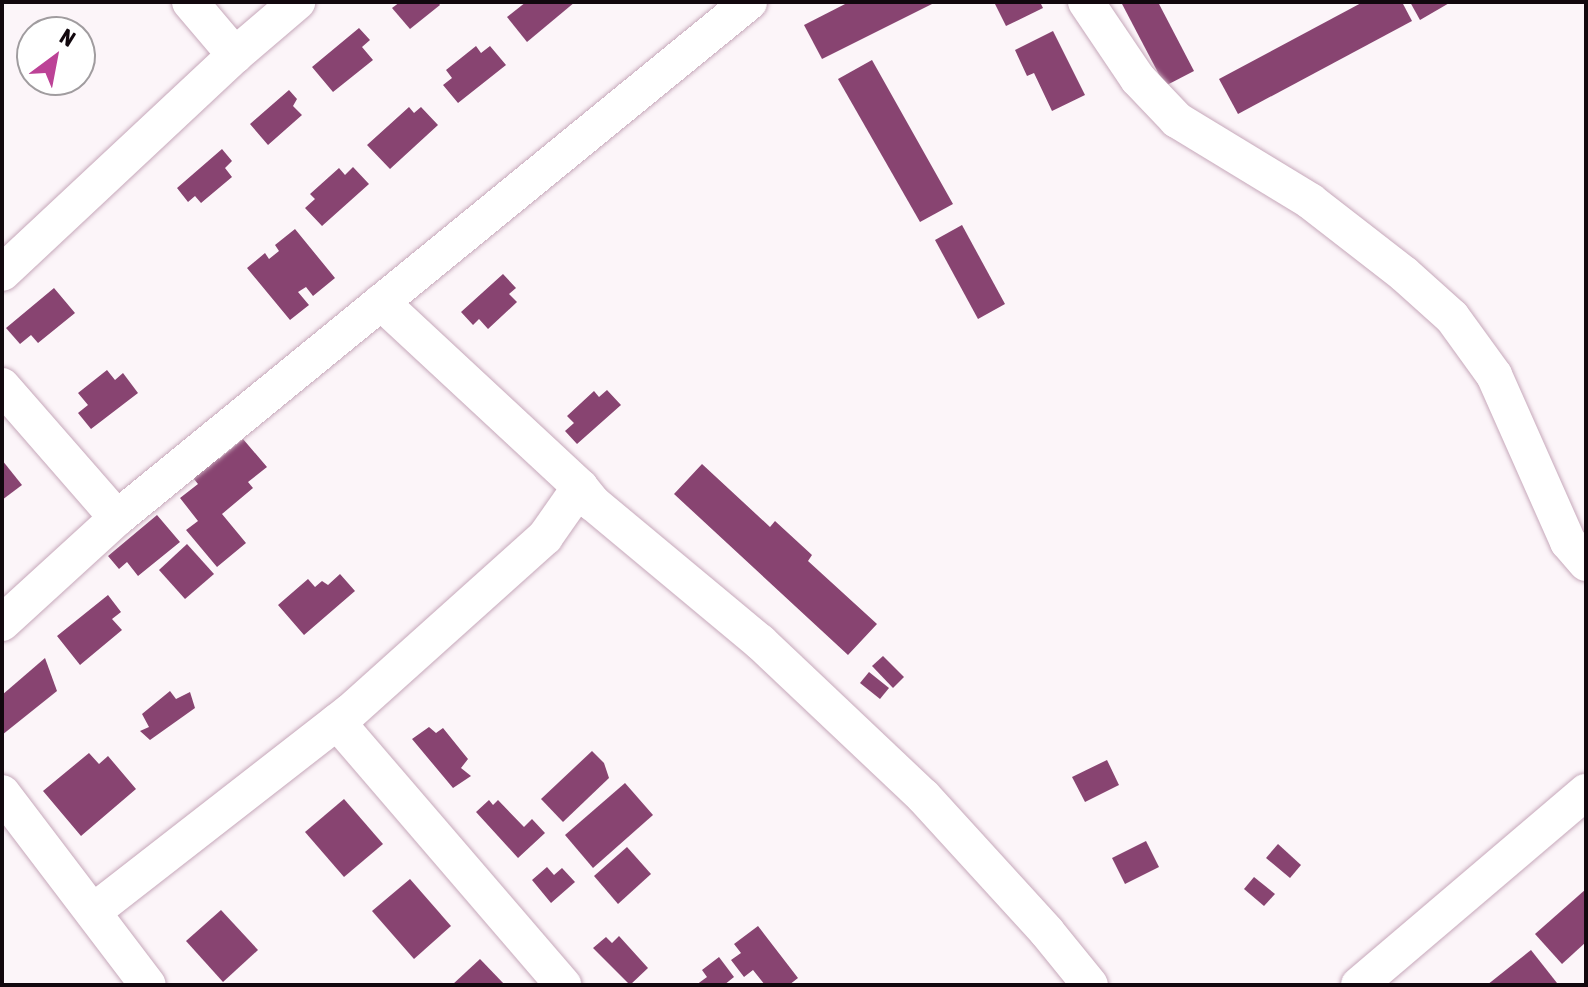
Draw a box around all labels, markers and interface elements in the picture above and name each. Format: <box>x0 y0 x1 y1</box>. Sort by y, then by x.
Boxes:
north arrow <box>16 16 96 96</box>
text: N <box>55 23 80 52</box>

